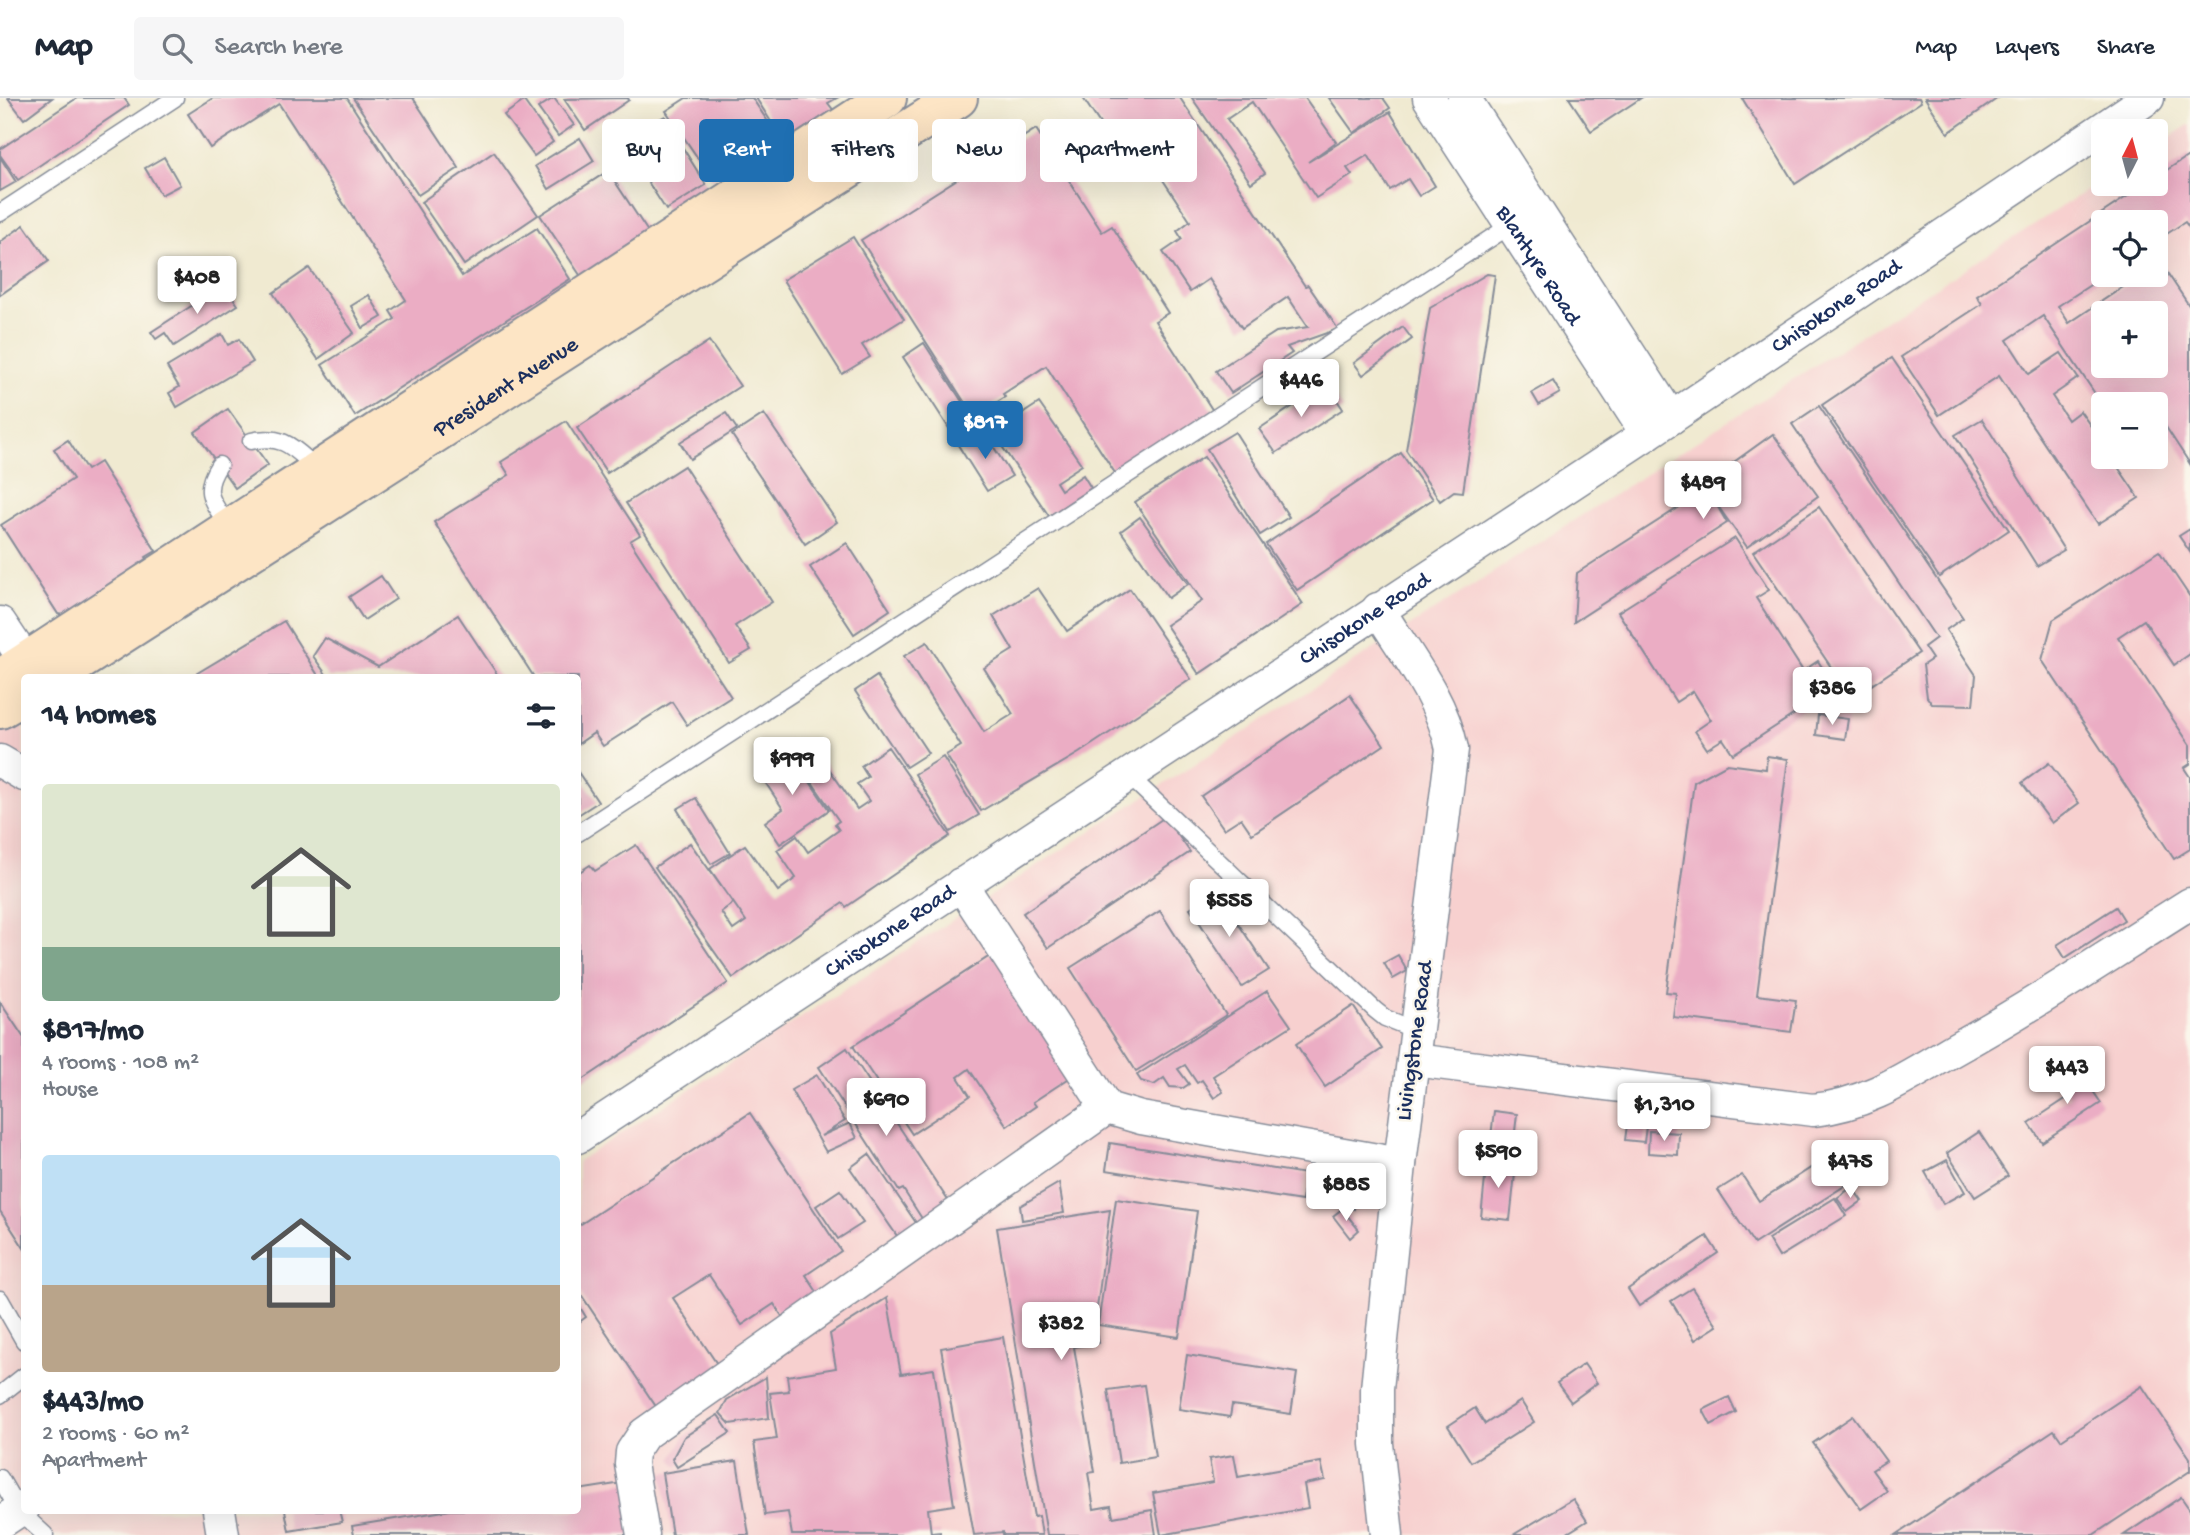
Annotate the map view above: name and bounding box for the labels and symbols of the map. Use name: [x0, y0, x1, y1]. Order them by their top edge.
north arrow: [2091, 119, 2168, 196]
street label: Blantyre Road: [1489, 200, 1587, 332]
street label: Chisokone Road: [1767, 253, 1908, 360]
pin: $408: [156, 256, 238, 316]
street label: President Avenue: [428, 331, 585, 445]
pin: $446: [1260, 360, 1342, 419]
pin: $817: [944, 402, 1026, 461]
pin: $489: [1662, 462, 1744, 521]
street label: Chisokone Road: [1295, 566, 1437, 672]
pin: $386: [1791, 668, 1873, 727]
pin: $999: [751, 738, 833, 797]
street label: Chisokone Road: [820, 878, 962, 984]
pin: $555: [1188, 880, 1270, 939]
street label: Livingstone Road: [1391, 958, 1441, 1123]
pin: $443: [2026, 1046, 2108, 1106]
pin: $690: [845, 1079, 927, 1138]
pin: $1,310: [1607, 1084, 1721, 1143]
pin: $590: [1457, 1130, 1539, 1190]
pin: $475: [1809, 1140, 1891, 1200]
pin: $885: [1305, 1164, 1387, 1223]
pin: $382: [1020, 1302, 1102, 1362]

